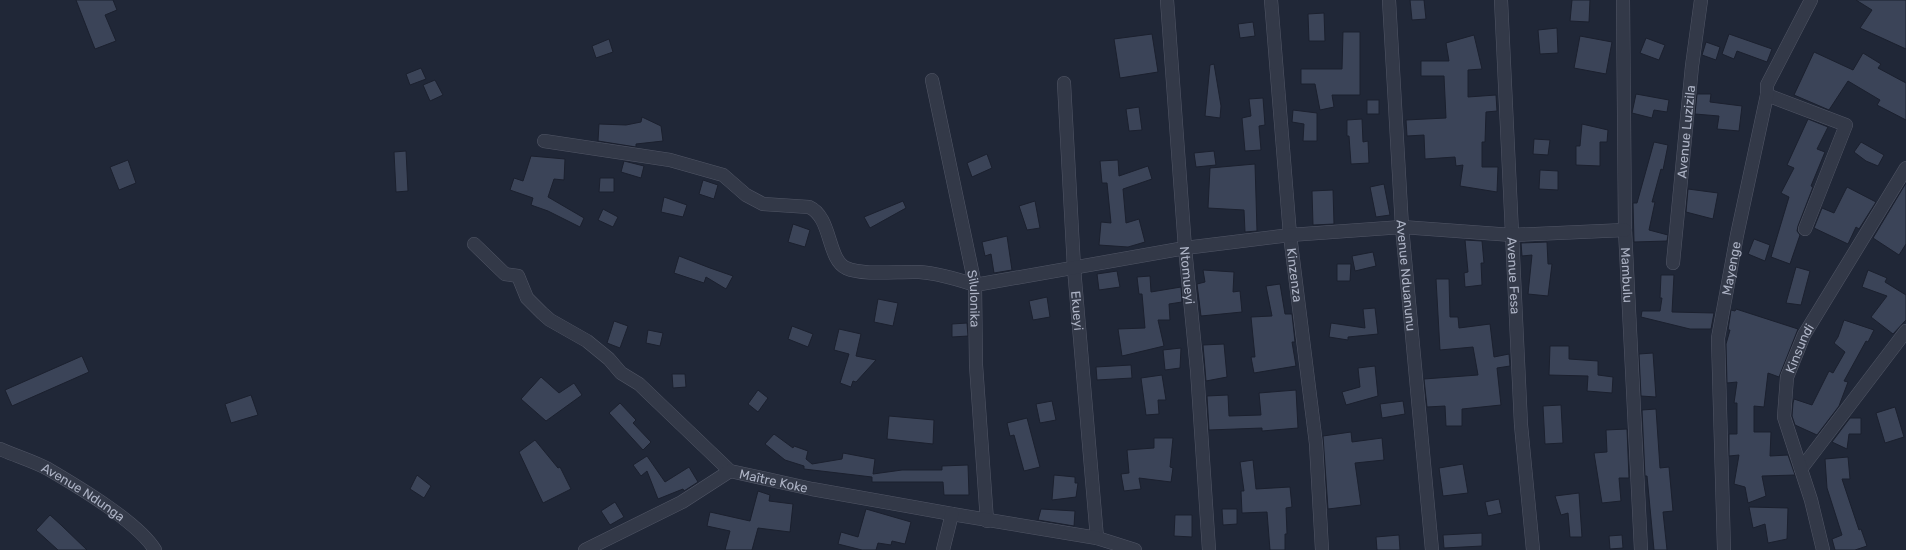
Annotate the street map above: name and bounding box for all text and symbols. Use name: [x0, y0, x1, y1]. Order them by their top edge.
street label: Avenue Luzizila: [1674, 84, 1698, 179]
street label: Avenue Nduanunu: [1394, 219, 1419, 332]
street label: Avenue Fesa: [1504, 237, 1523, 315]
street label: Mayenge: [1719, 240, 1744, 297]
street label: Ntomueyi: [1177, 245, 1198, 305]
street label: Kinzenza: [1284, 247, 1305, 303]
street label: Mambulu: [1618, 247, 1636, 303]
street label: Silulonika: [964, 269, 983, 327]
street label: Ekueyi: [1068, 290, 1086, 331]
street label: Kinsundi: [1782, 321, 1817, 375]
street label: Avenue Ndunga: [39, 460, 128, 525]
street label: Maître Koke: [738, 466, 809, 496]

